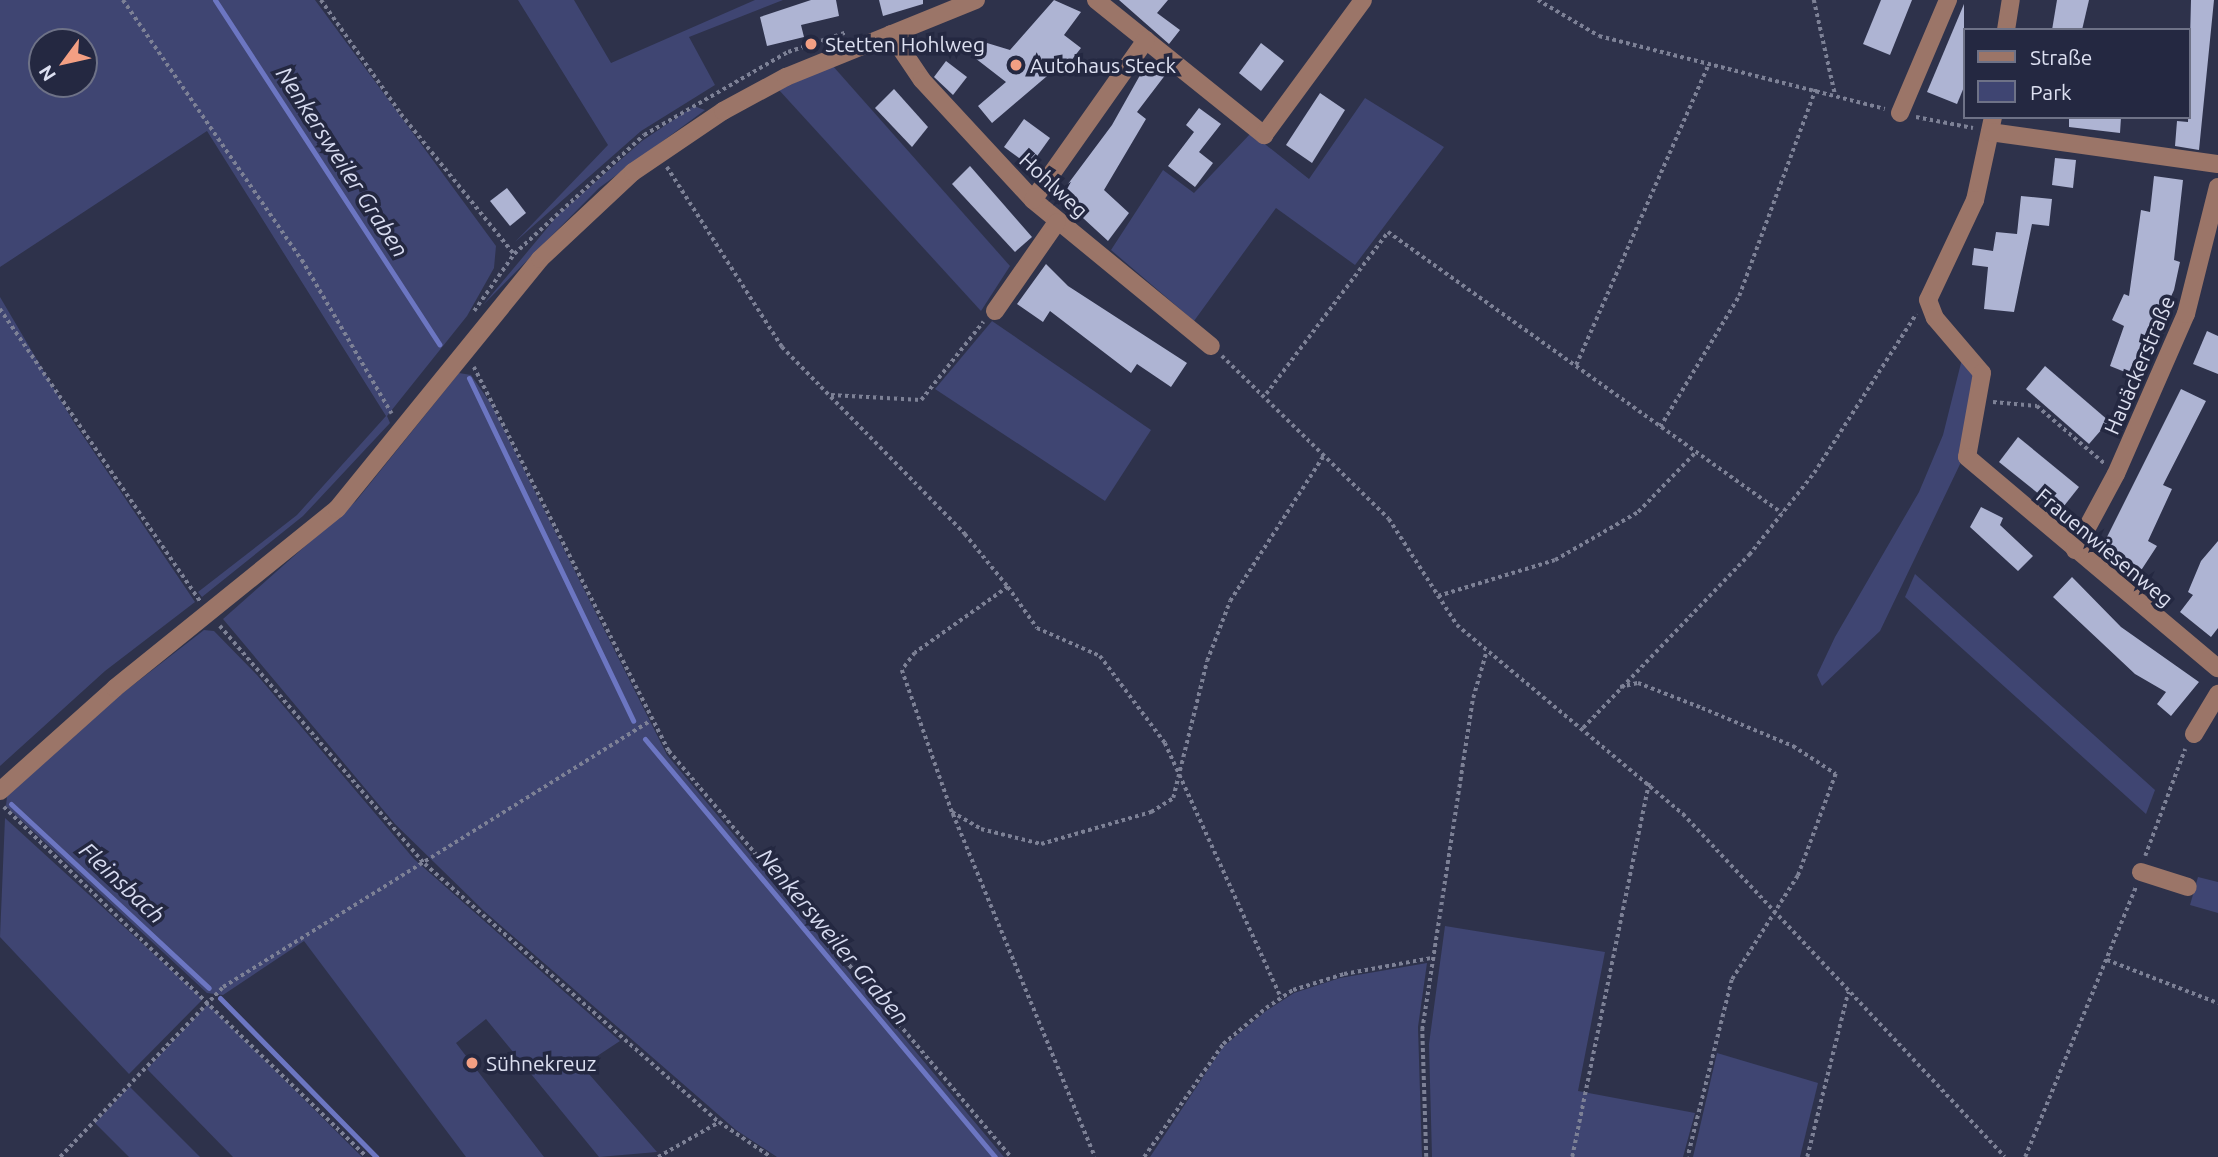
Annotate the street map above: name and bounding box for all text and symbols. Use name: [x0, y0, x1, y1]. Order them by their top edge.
north arrow: [28, 28, 98, 98]
legend: [1962, 28, 2190, 119]
place label: Stetten Hohlweg: [825, 31, 985, 57]
marker: Stetten Hohlweg: [803, 36, 819, 52]
text: Straße: [2030, 45, 2092, 69]
place label: Autohaus Steck: [1030, 52, 1176, 78]
marker: Autohaus Steck: [1008, 57, 1024, 73]
text: N: [34, 61, 60, 85]
water label: Nenkersweiler Graben: [270, 61, 414, 263]
text: Park: [2030, 80, 2072, 104]
street label: Hohlweg: [1015, 147, 1093, 223]
street label: Hauäckerstraße: [2098, 292, 2180, 438]
street label: Frauenwiesenweg: [2032, 483, 2178, 611]
water label: Fleinsbach: [74, 837, 170, 929]
water label: Nenkersweiler Graben: [751, 843, 915, 1031]
place label: Sühnekreuz: [486, 1050, 596, 1076]
marker: Sühnekreuz: [464, 1055, 480, 1071]

